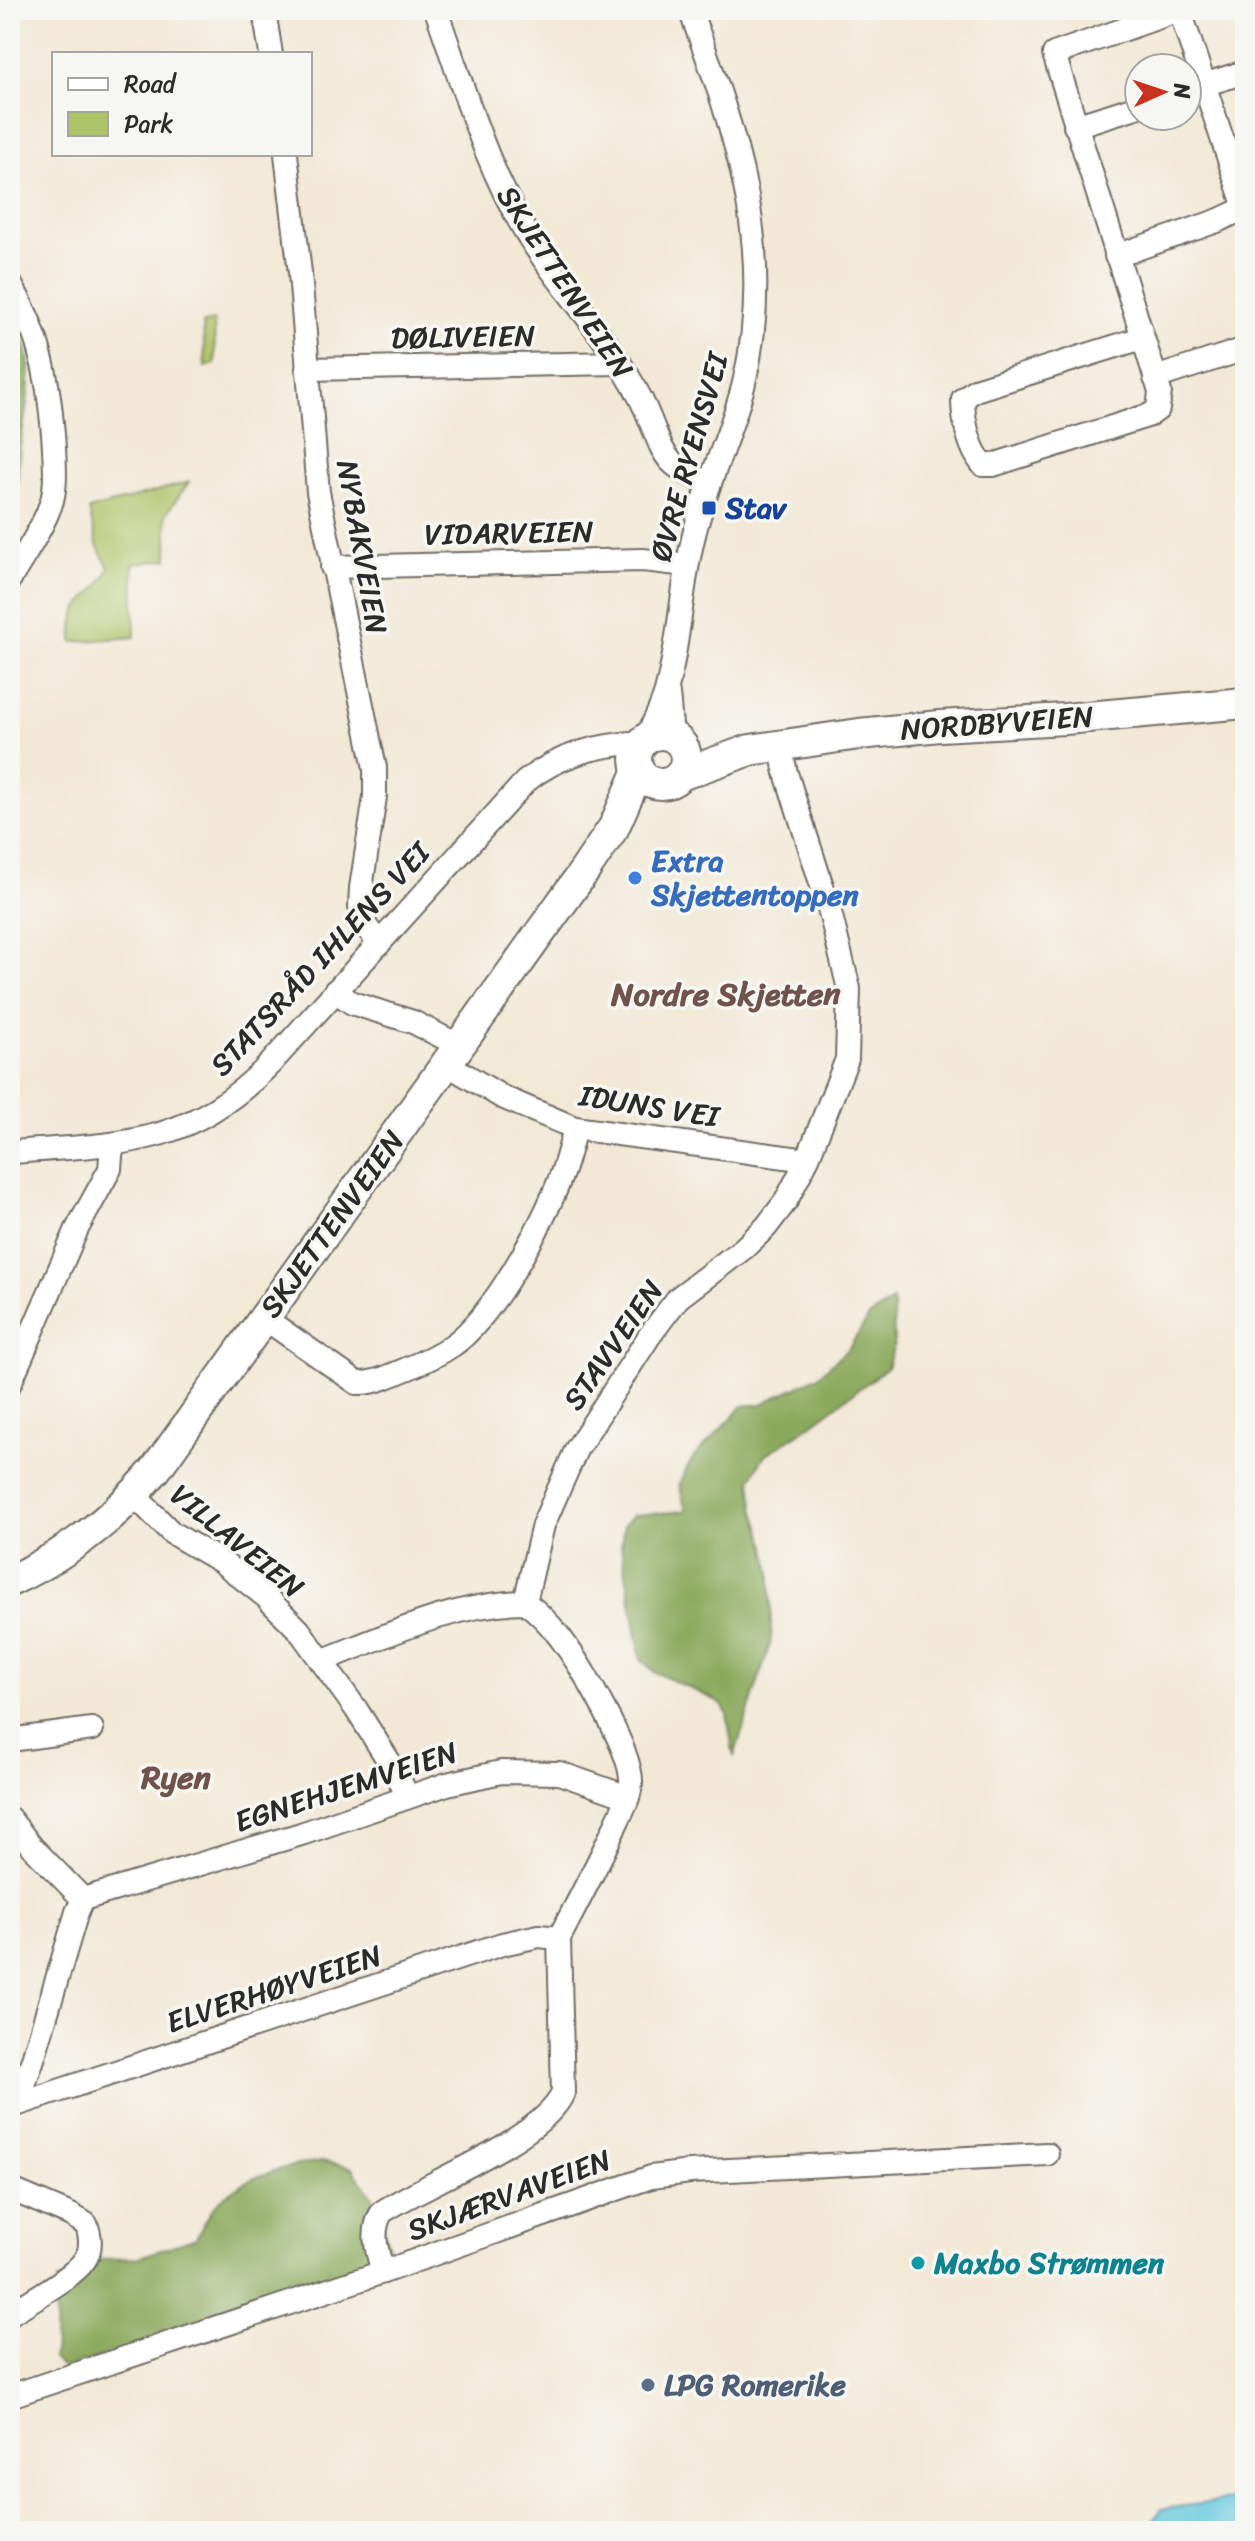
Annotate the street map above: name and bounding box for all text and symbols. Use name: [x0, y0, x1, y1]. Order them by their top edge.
legend: [52, 52, 312, 156]
north arrow: [1123, 52, 1203, 132]
text: Road: [124, 63, 178, 105]
text: N: [1163, 81, 1202, 100]
text: Park: [124, 103, 173, 145]
street label: SKJETTENVEIEN: [482, 174, 648, 390]
street label: DØLIVEIEN: [390, 309, 536, 365]
street label: ØVRE RYENSVEI: [633, 344, 745, 568]
street label: NYBAKVEIEN: [320, 456, 404, 638]
place label: Stav: [724, 481, 788, 535]
marker: Stav: [700, 499, 718, 517]
street label: VIDARVEIEN: [424, 505, 594, 561]
street label: NORDBYVEIEN: [899, 689, 1095, 757]
street label: STATSRÅD IHLENS VEI: [196, 827, 446, 1089]
place label: Extra Skjettentoppen: [650, 834, 859, 922]
marker: Extra Skjettentoppen: [626, 869, 644, 887]
district label: Nordre Skjetten: [610, 966, 841, 1023]
street label: IDUNS VEI: [574, 1068, 725, 1144]
street label: SKJETTENVEIEN: [245, 1118, 419, 1330]
street label: STAVVEIEN: [548, 1268, 678, 1422]
street label: VILLAVEIEN: [157, 1469, 317, 1613]
street label: EGNEHJEMVEIEN: [227, 1725, 465, 1849]
district label: Ryen: [140, 1749, 212, 1806]
street label: ELVERHØYVEIEN: [159, 1929, 389, 2049]
street label: SKJÆRVAVEIEN: [399, 2133, 619, 2257]
place label: Maxbo Strømmen: [933, 2236, 1165, 2290]
marker: Maxbo Strømmen: [909, 2254, 927, 2272]
place label: LPG Romerike: [664, 2358, 846, 2412]
marker: LPG Romerike: [639, 2376, 657, 2394]

